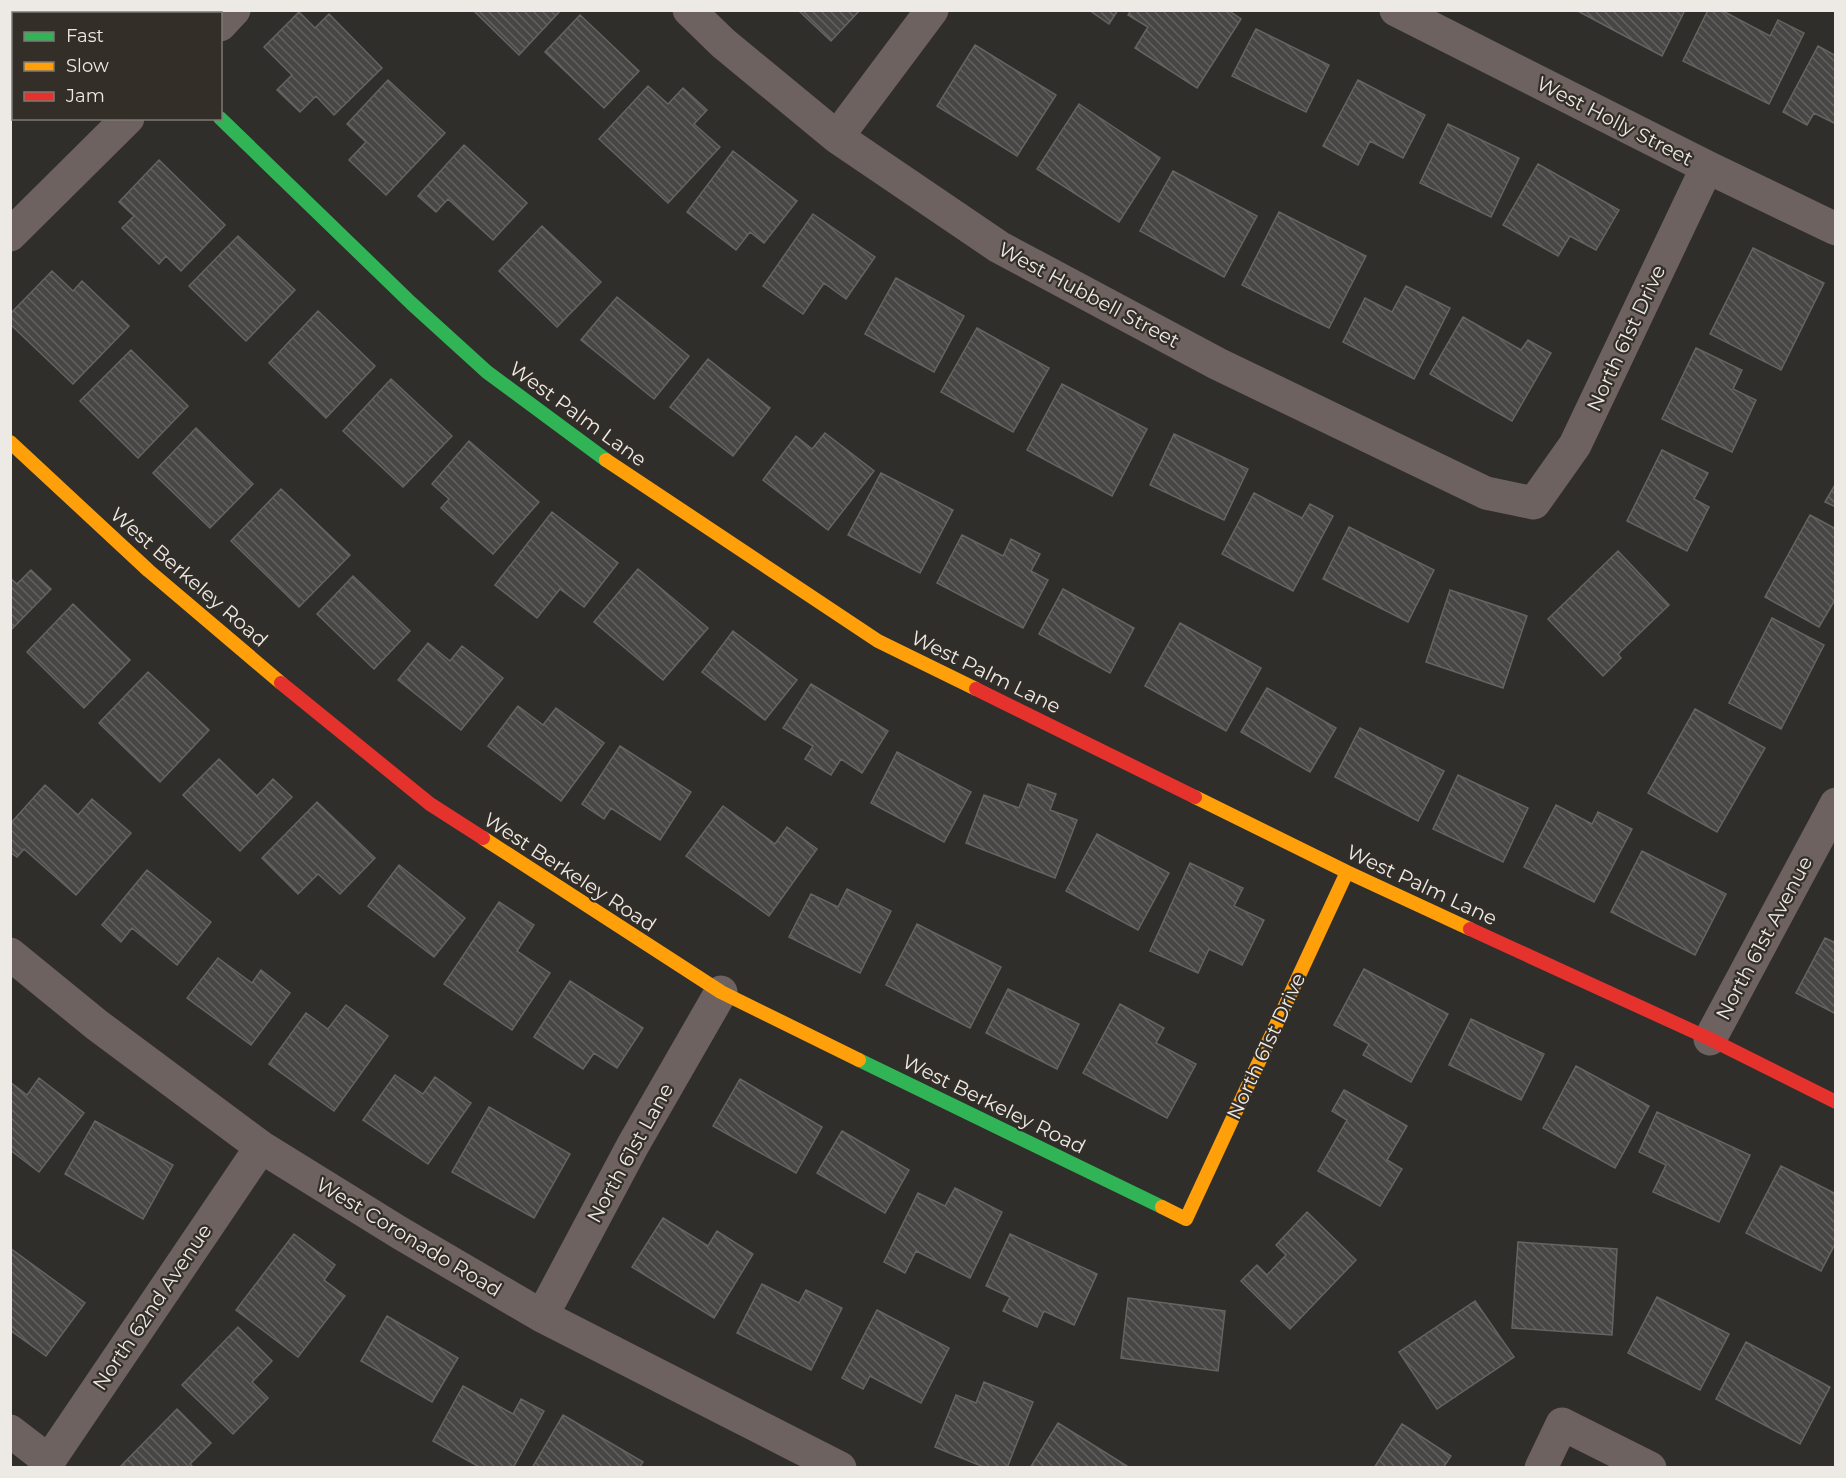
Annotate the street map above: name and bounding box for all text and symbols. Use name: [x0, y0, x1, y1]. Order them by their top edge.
legend: [12, 12, 222, 120]
text: Fast: [66, 25, 104, 47]
text: Slow: [66, 55, 109, 77]
street label: West Holly Street: [1533, 71, 1697, 171]
text: Jam: [65, 85, 105, 107]
street label: West Hubbell Street: [994, 237, 1184, 353]
street label: North 61st Drive: [1582, 261, 1670, 415]
street label: West Palm Lane: [505, 356, 651, 472]
street label: West Berkeley Road: [105, 502, 273, 652]
street label: West Palm Lane: [907, 625, 1065, 719]
street label: West Berkeley Road: [479, 807, 661, 937]
street label: West Palm Lane: [1343, 840, 1501, 930]
street label: North 61st Avenue: [1711, 852, 1817, 1024]
street label: North 61st Drive: [1222, 969, 1310, 1123]
street label: West Berkeley Road: [899, 1049, 1089, 1159]
street label: North 61st Lane: [582, 1079, 678, 1227]
street label: West Coronado Road: [312, 1172, 506, 1302]
street label: North 62nd Avenue: [87, 1219, 217, 1395]

